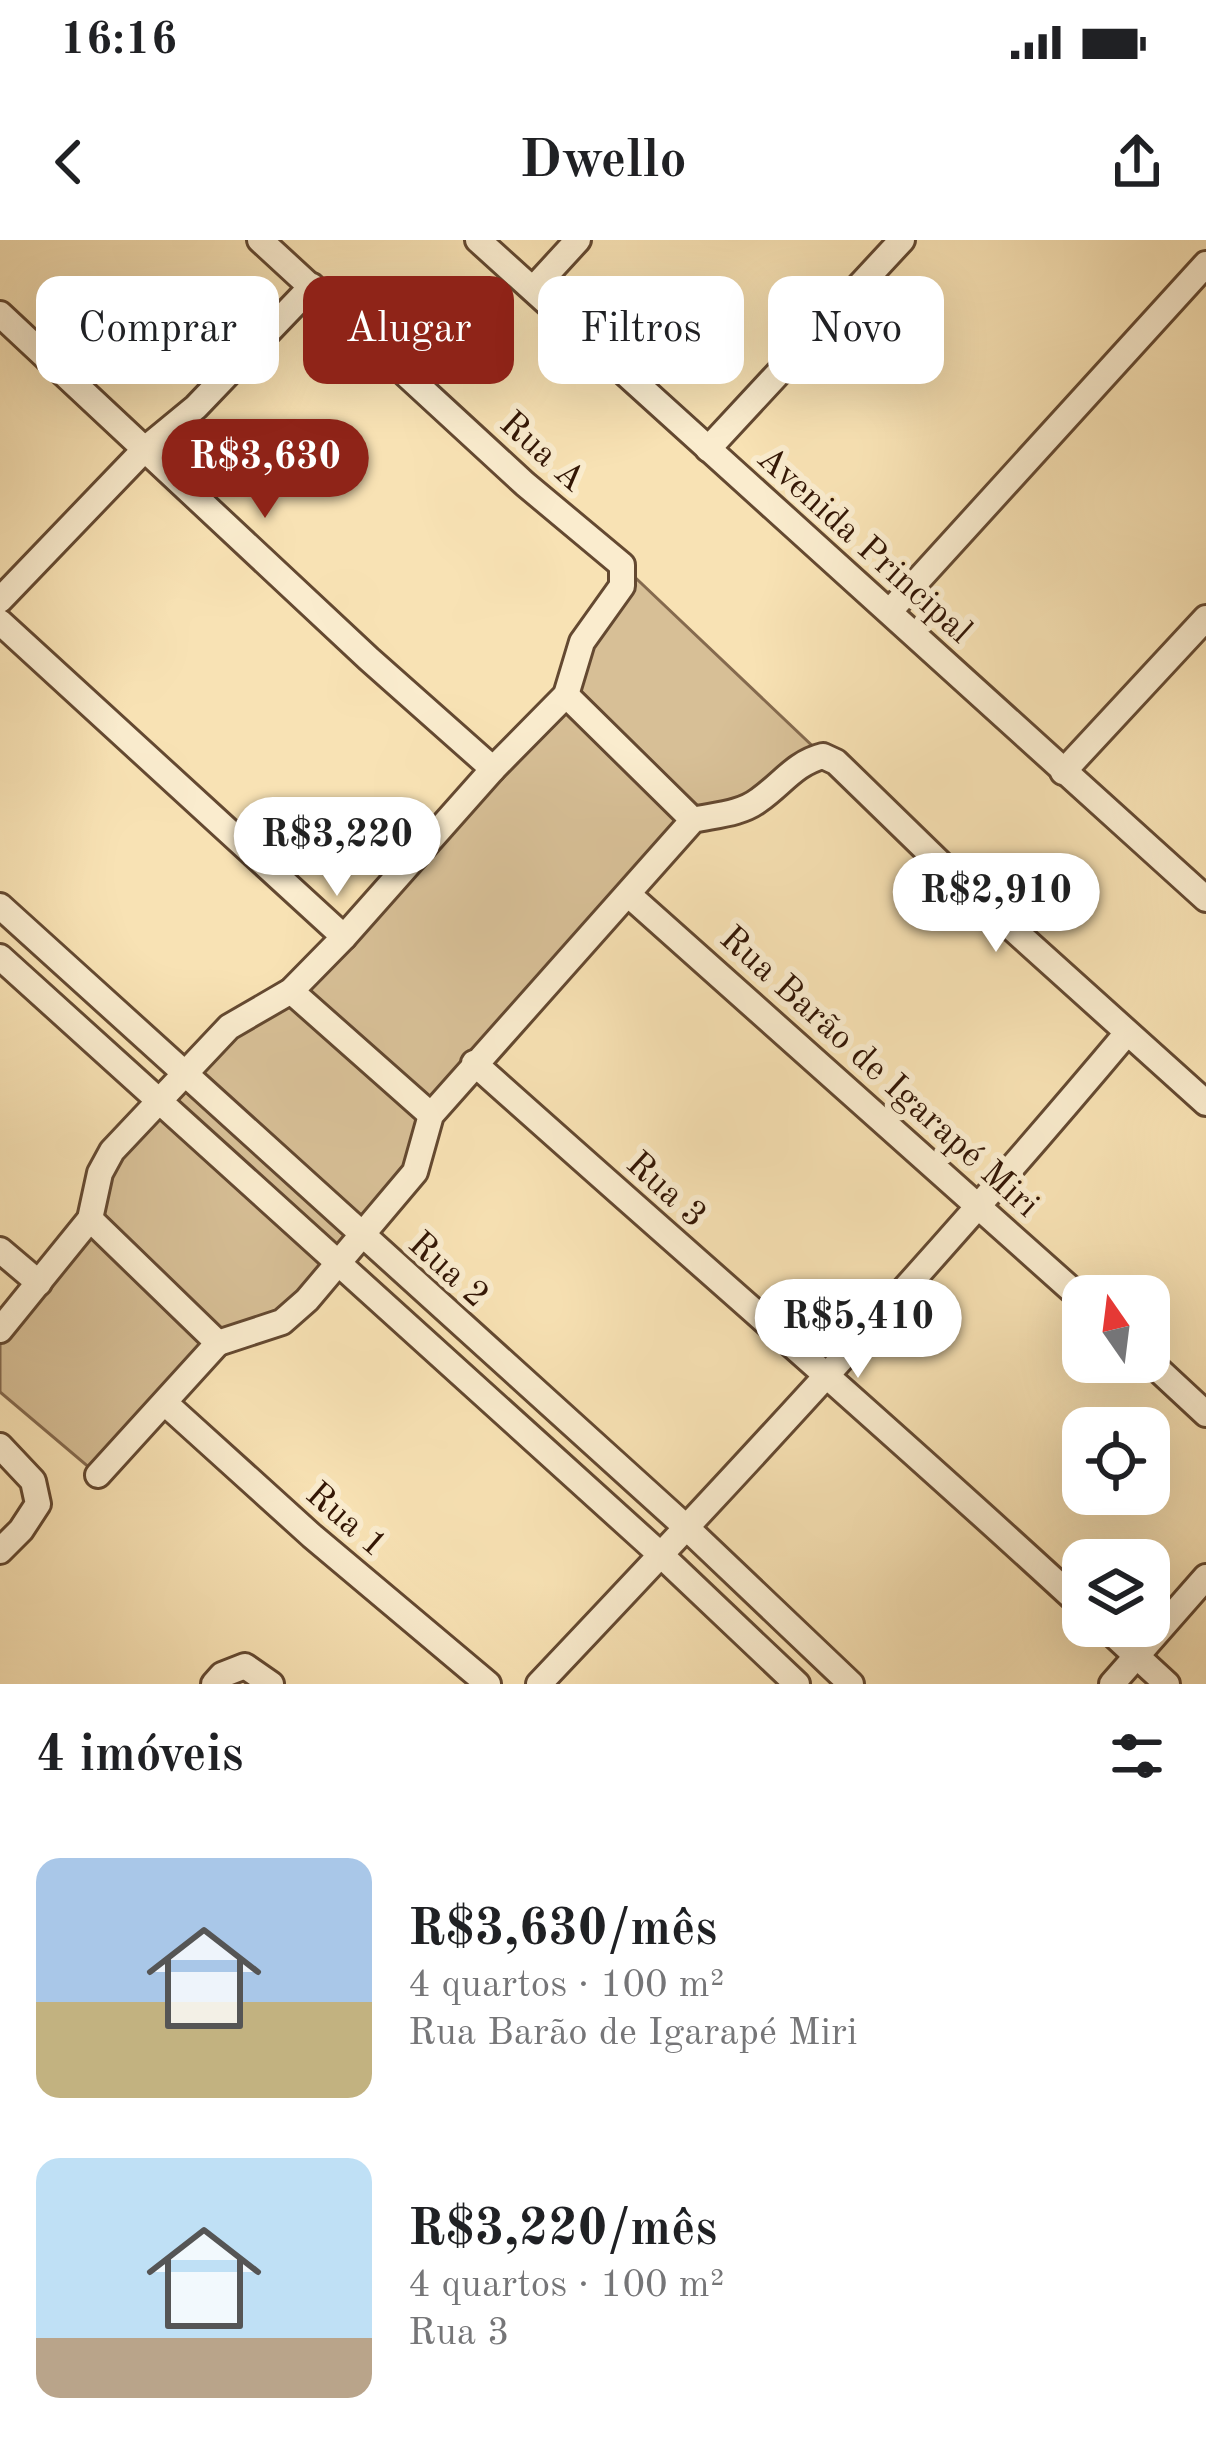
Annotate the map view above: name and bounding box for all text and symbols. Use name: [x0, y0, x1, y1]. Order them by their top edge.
text: 16:16: [60, 19, 177, 64]
icon: back: [36, 129, 102, 195]
icon: share: [1104, 129, 1170, 195]
text: Dwello: [519, 135, 687, 189]
chip: Comprar: [36, 276, 279, 384]
chip: Alugar: [303, 276, 514, 384]
chip: Filtros: [538, 276, 744, 384]
chip: Novo: [768, 276, 944, 384]
street label: Rua A: [492, 406, 591, 500]
pin: R$3,630: [154, 419, 376, 521]
text: R$3,630: [189, 438, 341, 477]
street label: Avenida Principal: [749, 441, 978, 651]
pin: R$3,220: [226, 797, 448, 899]
text: R$3,220: [261, 816, 413, 855]
pin: R$2,910: [885, 853, 1107, 955]
text: R$2,910: [920, 872, 1072, 911]
street label: Rua Barão de Igarapé Miri: [712, 921, 1045, 1225]
street label: Rua 3: [618, 1146, 712, 1236]
street label: Rua 2: [400, 1226, 494, 1316]
north arrow: [1062, 1275, 1170, 1383]
map controls: [1062, 1275, 1170, 1647]
pin: R$5,410: [747, 1279, 969, 1381]
text: R$5,410: [782, 1298, 934, 1337]
button: locate: [1062, 1407, 1170, 1515]
street label: Rua 1: [298, 1477, 393, 1565]
button: layers: [1062, 1539, 1170, 1647]
icon: filters: [1104, 1723, 1170, 1789]
text: 4 imóveis: [36, 1731, 243, 1782]
text: R$3,630/mês: [408, 1905, 717, 1956]
icon: home: [132, 1906, 276, 2050]
text: 4 quartos · 100 m²: [408, 1966, 724, 2005]
text: Rua Barão de Igarapé Miri: [408, 2014, 858, 2053]
text: R$3,220/mês: [408, 2205, 717, 2256]
icon: home: [132, 2206, 276, 2350]
text: 4 quartos · 100 m²: [408, 2266, 724, 2305]
text: Rua 3: [408, 2314, 510, 2353]

